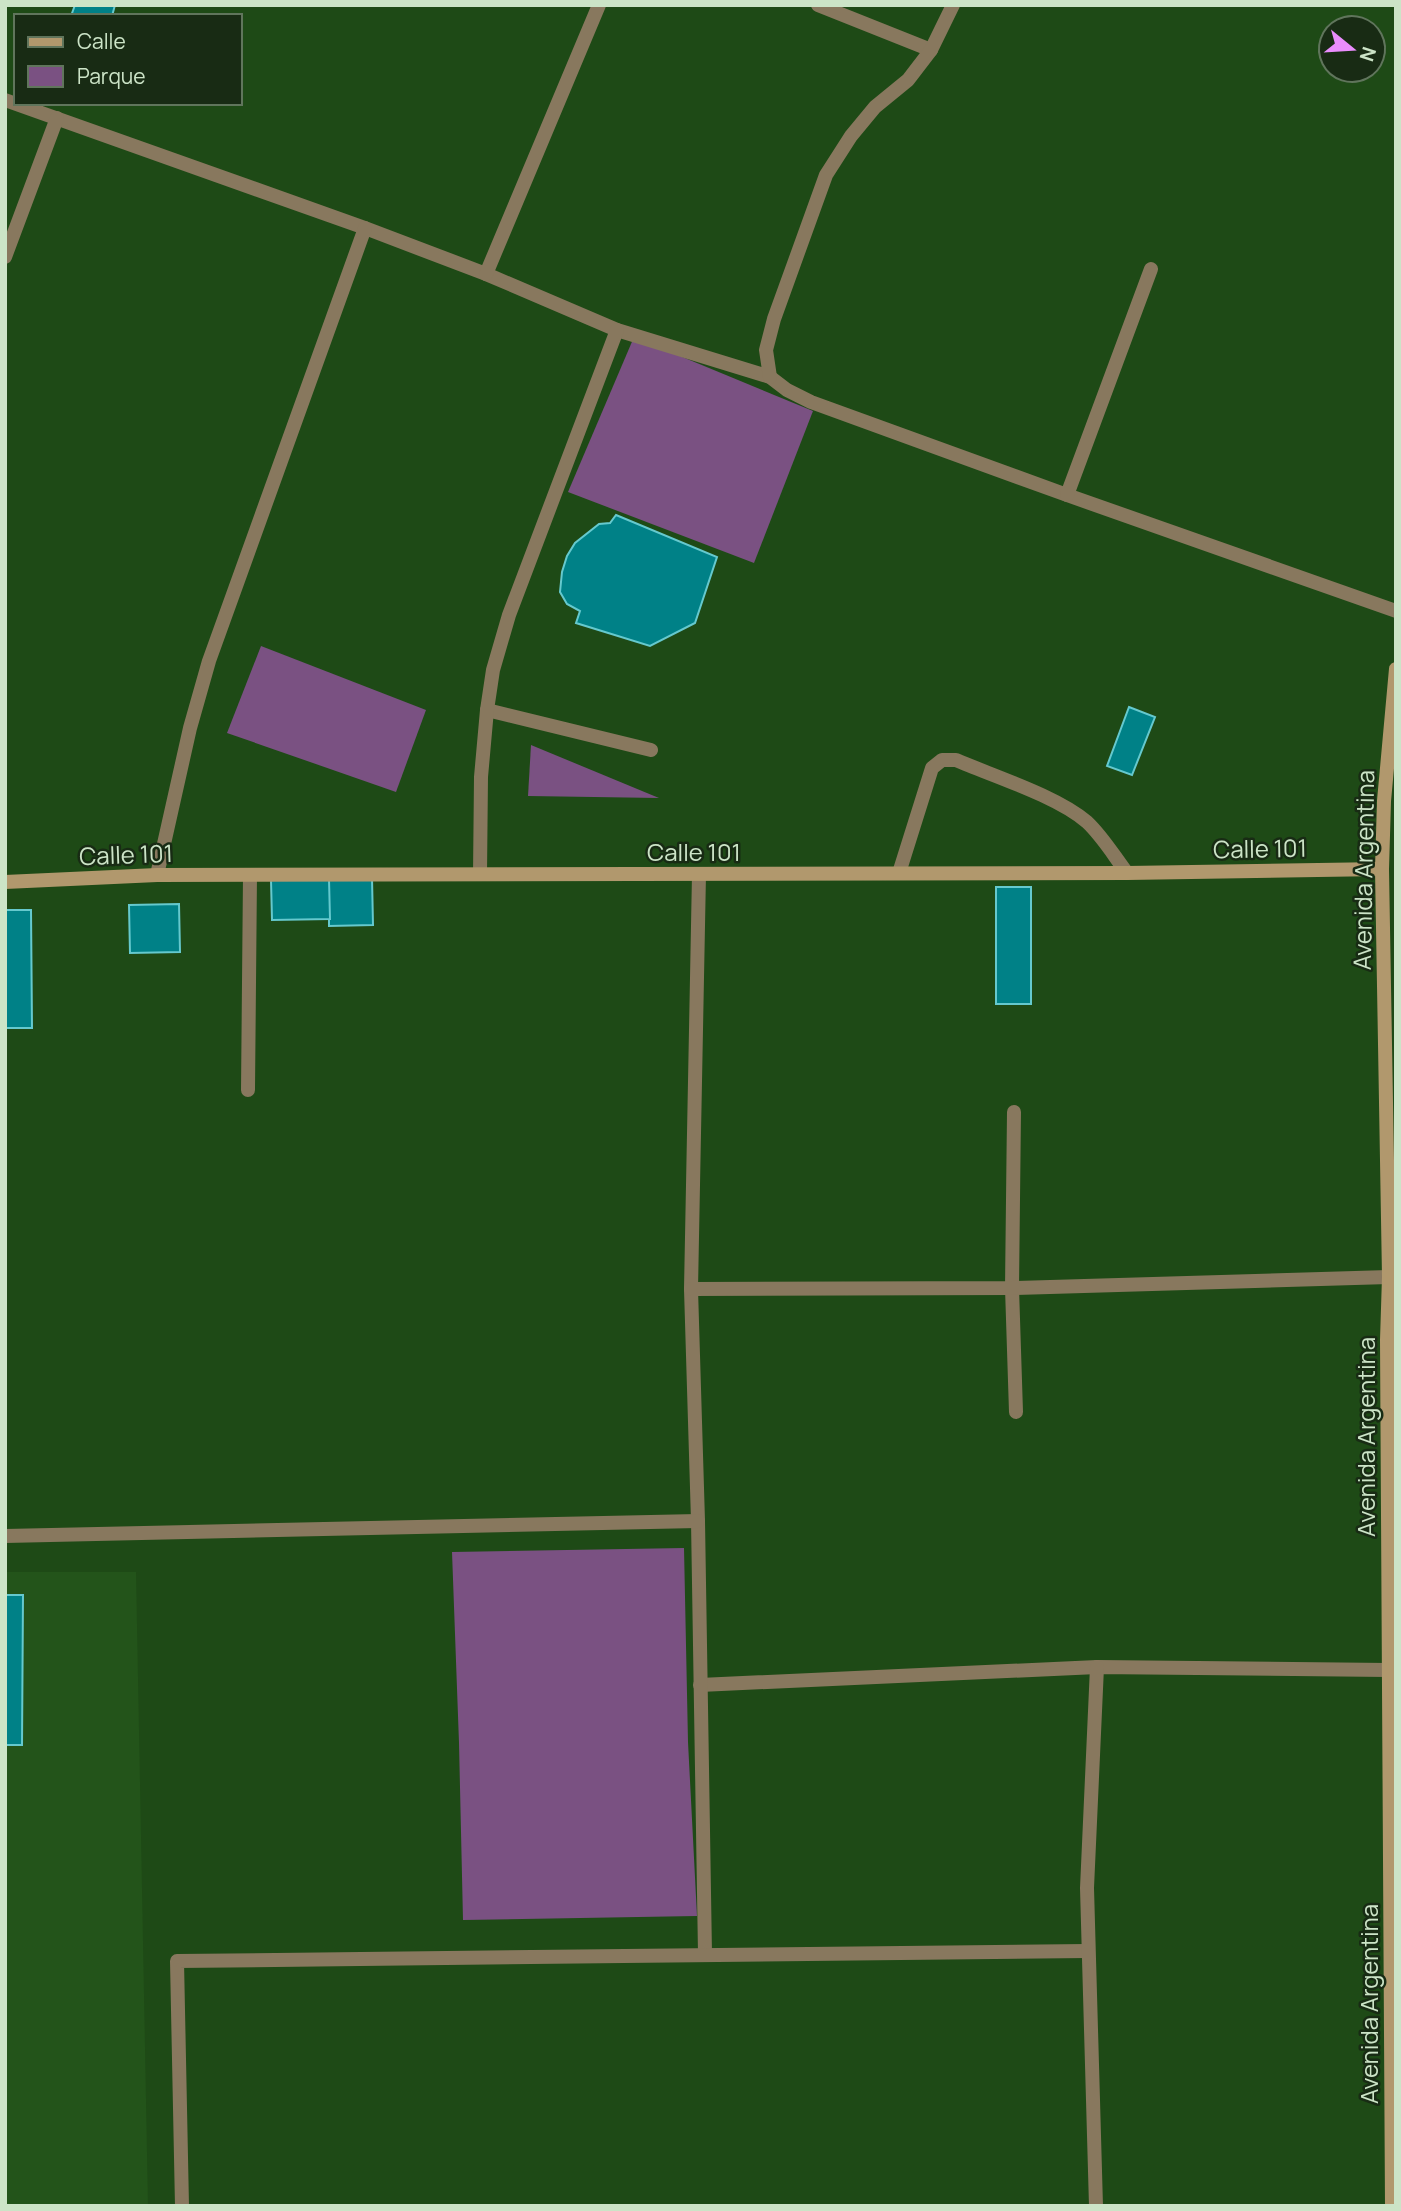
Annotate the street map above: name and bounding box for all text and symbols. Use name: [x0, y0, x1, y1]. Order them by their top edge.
legend: [14, 14, 242, 105]
north arrow: [1317, 14, 1387, 84]
text: Calle: [77, 27, 126, 55]
text: N: [1354, 44, 1383, 65]
text: Parque: [77, 62, 146, 90]
street label: Avenida Argentina: [1345, 770, 1381, 970]
street label: Calle 101: [1213, 831, 1307, 865]
street label: Calle 101: [647, 835, 741, 868]
street label: Calle 101: [78, 836, 174, 872]
street label: Avenida Argentina: [1349, 1337, 1382, 1537]
street label: Avenida Argentina: [1352, 1904, 1385, 2104]

